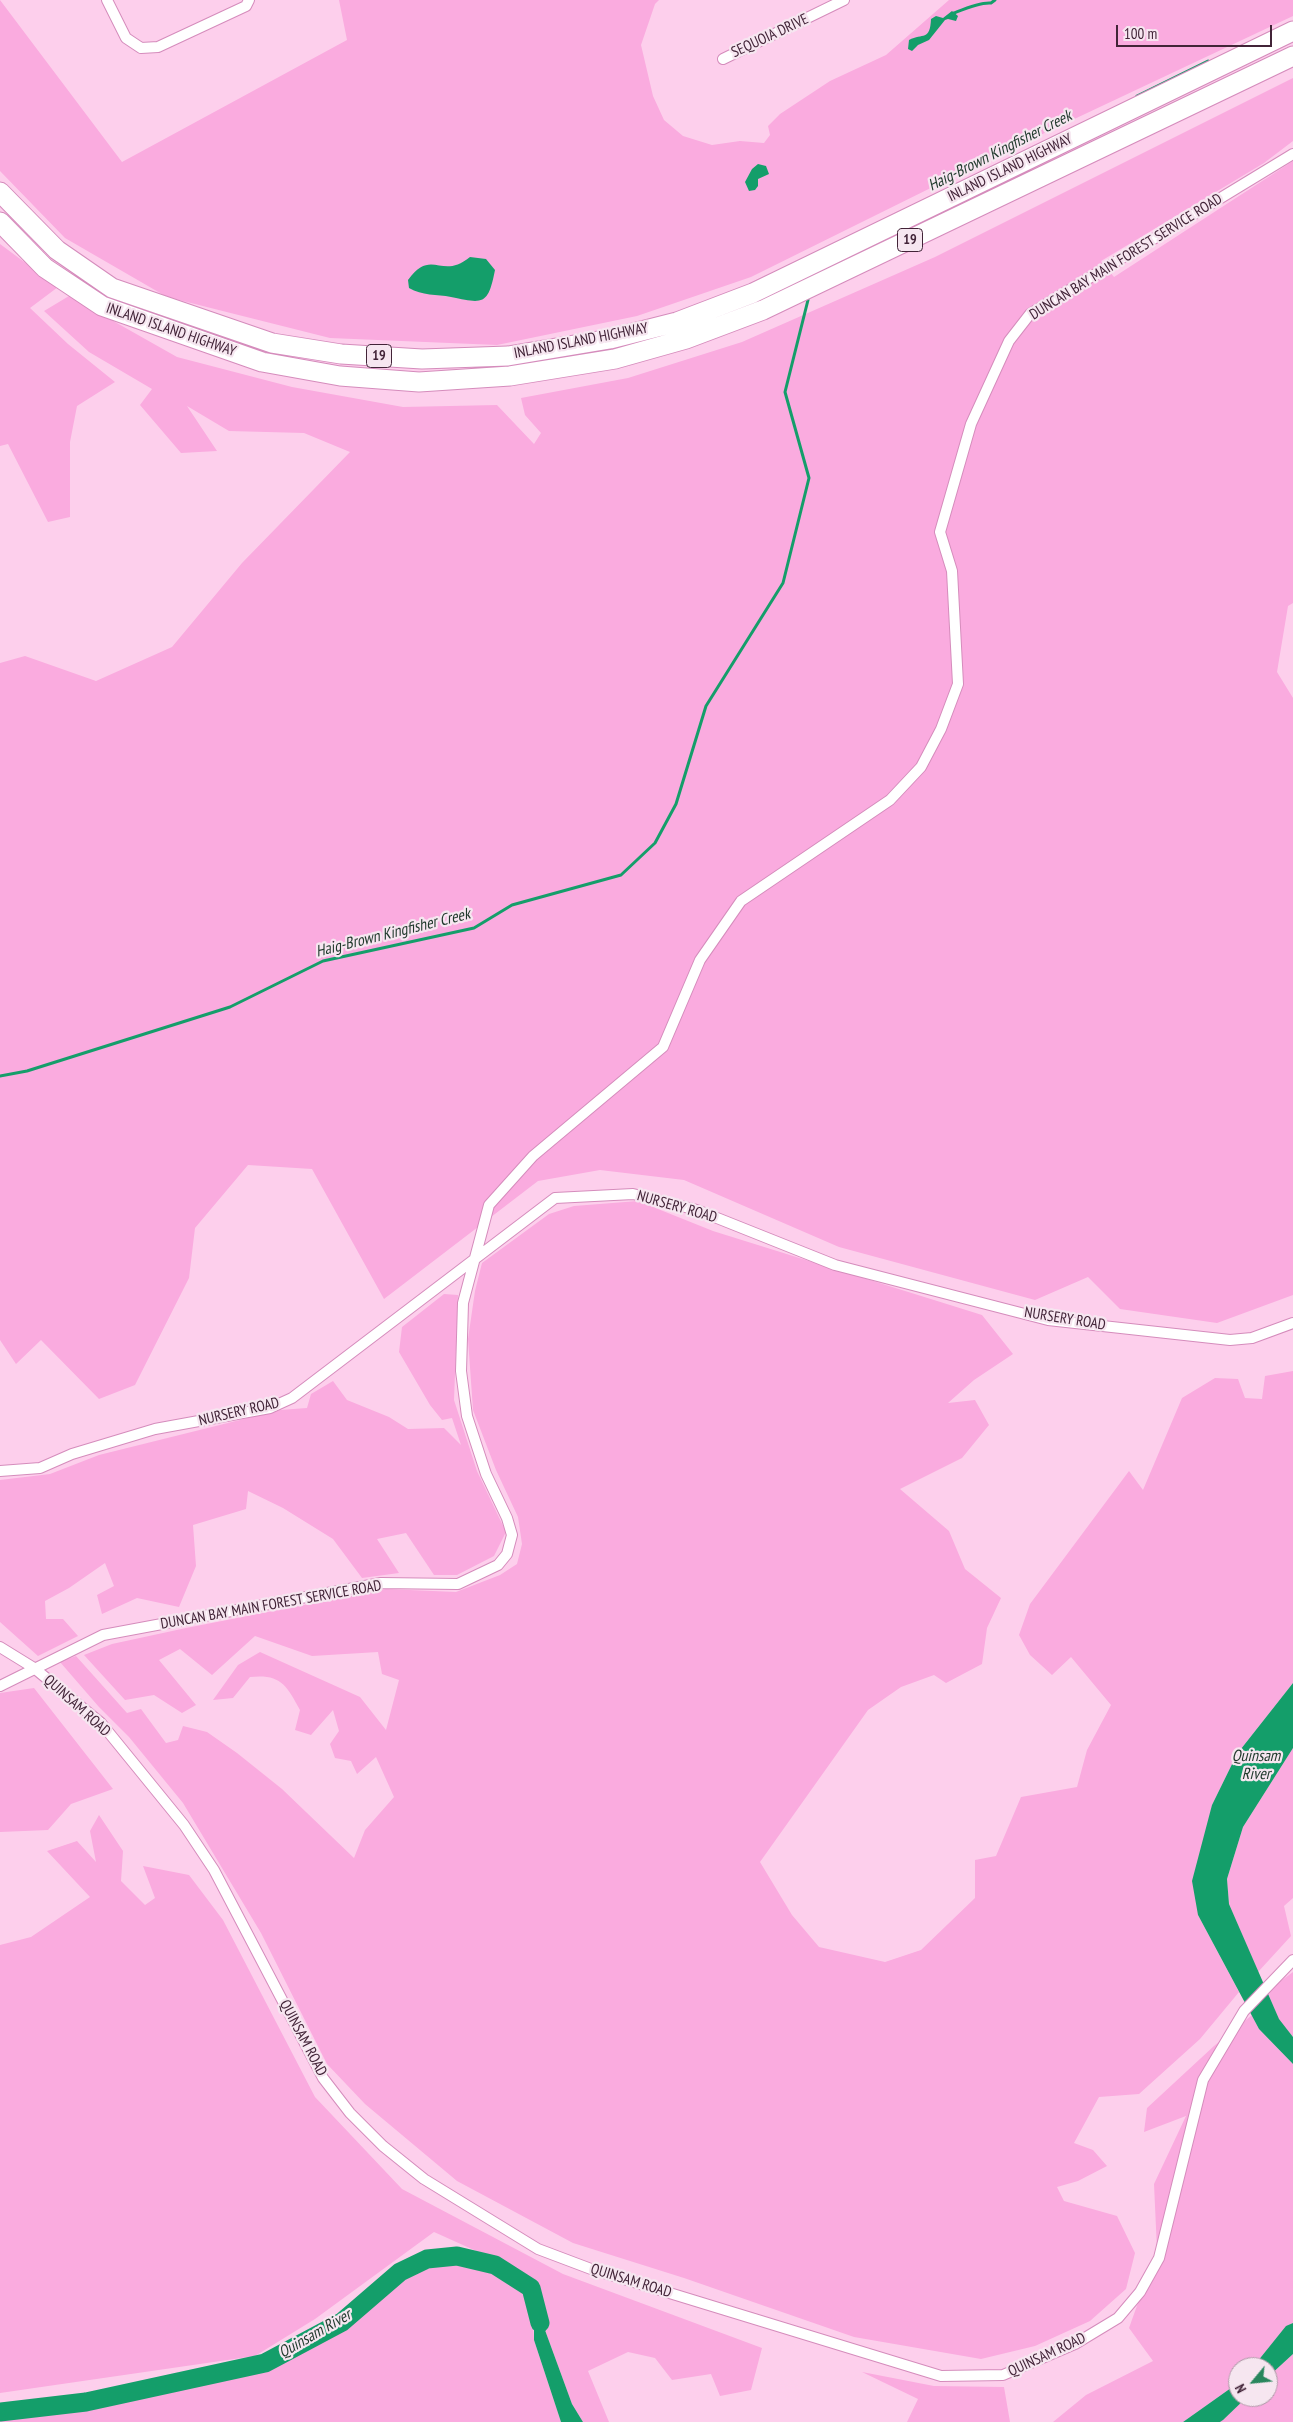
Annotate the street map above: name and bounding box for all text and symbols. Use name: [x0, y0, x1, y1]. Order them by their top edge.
street label: SEQUOIA DRIVE: [729, 10, 811, 62]
scale bar: [1118, 15, 1274, 47]
text: 100 m: [1124, 24, 1157, 43]
water label: Haig-Brown Kingfisher Creek: [925, 106, 1075, 196]
street label: INLAND ISLAND HIGHWAY: [945, 130, 1075, 206]
street label: DUNCAN BAY MAIN FOREST SERVICE ROAD: [1026, 190, 1226, 324]
road number: 19: [898, 228, 922, 252]
street label: INLAND ISLAND HIGHWAY: [104, 299, 238, 361]
street label: INLAND ISLAND HIGHWAY: [512, 319, 650, 363]
road number: 19: [366, 344, 392, 368]
water label: Haig-Brown Kingfisher Creek: [314, 905, 472, 961]
street label: NURSERY ROAD: [635, 1187, 719, 1227]
street label: NURSERY ROAD: [1023, 1304, 1107, 1334]
street label: NURSERY ROAD: [197, 1394, 281, 1430]
street label: DUNCAN BAY MAIN FOREST SERVICE ROAD: [159, 1577, 383, 1633]
street label: QUINSAM ROAD: [40, 1671, 114, 1741]
water label: Quinsam River: [1232, 1746, 1280, 1784]
street label: QUINSAM ROAD: [275, 1997, 331, 2079]
street label: QUINSAM ROAD: [588, 2260, 674, 2302]
water label: Quinsam River: [275, 2306, 355, 2362]
street label: QUINSAM ROAD: [1005, 2329, 1089, 2381]
north arrow: [1228, 2357, 1278, 2407]
text: N: [1231, 2381, 1250, 2396]

